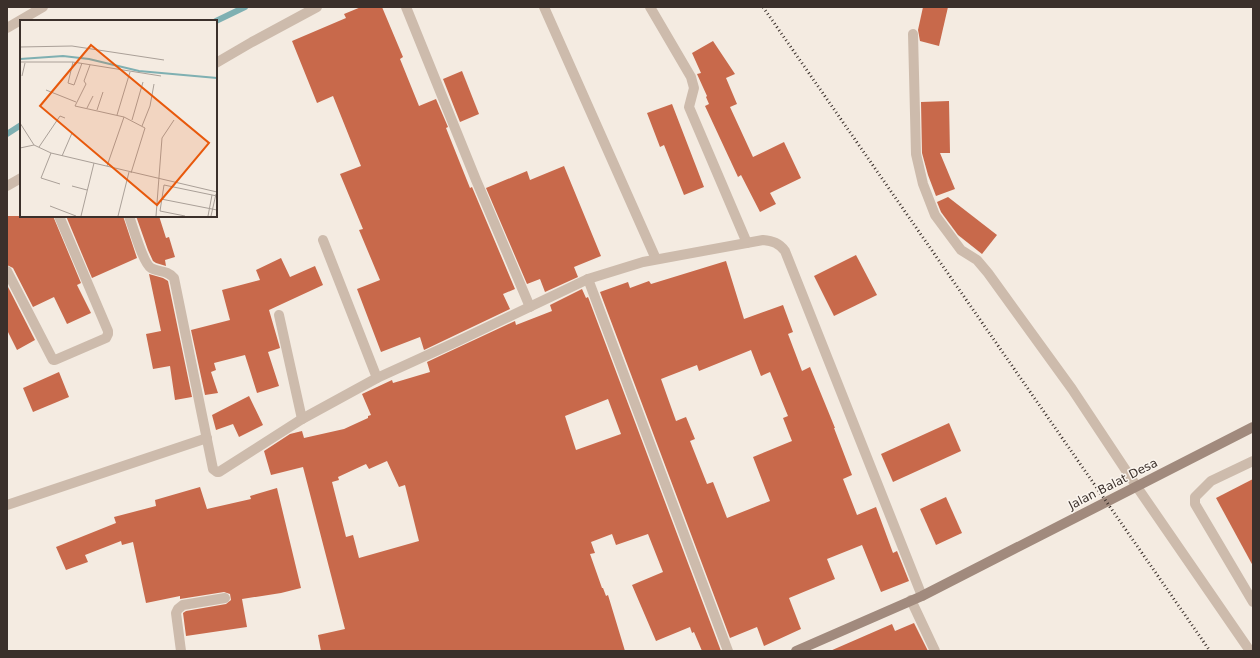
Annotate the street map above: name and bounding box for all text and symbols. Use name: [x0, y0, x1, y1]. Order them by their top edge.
inset map: [20, 20, 217, 217]
street label: Jalan Balat Desa: [1065, 456, 1160, 513]

